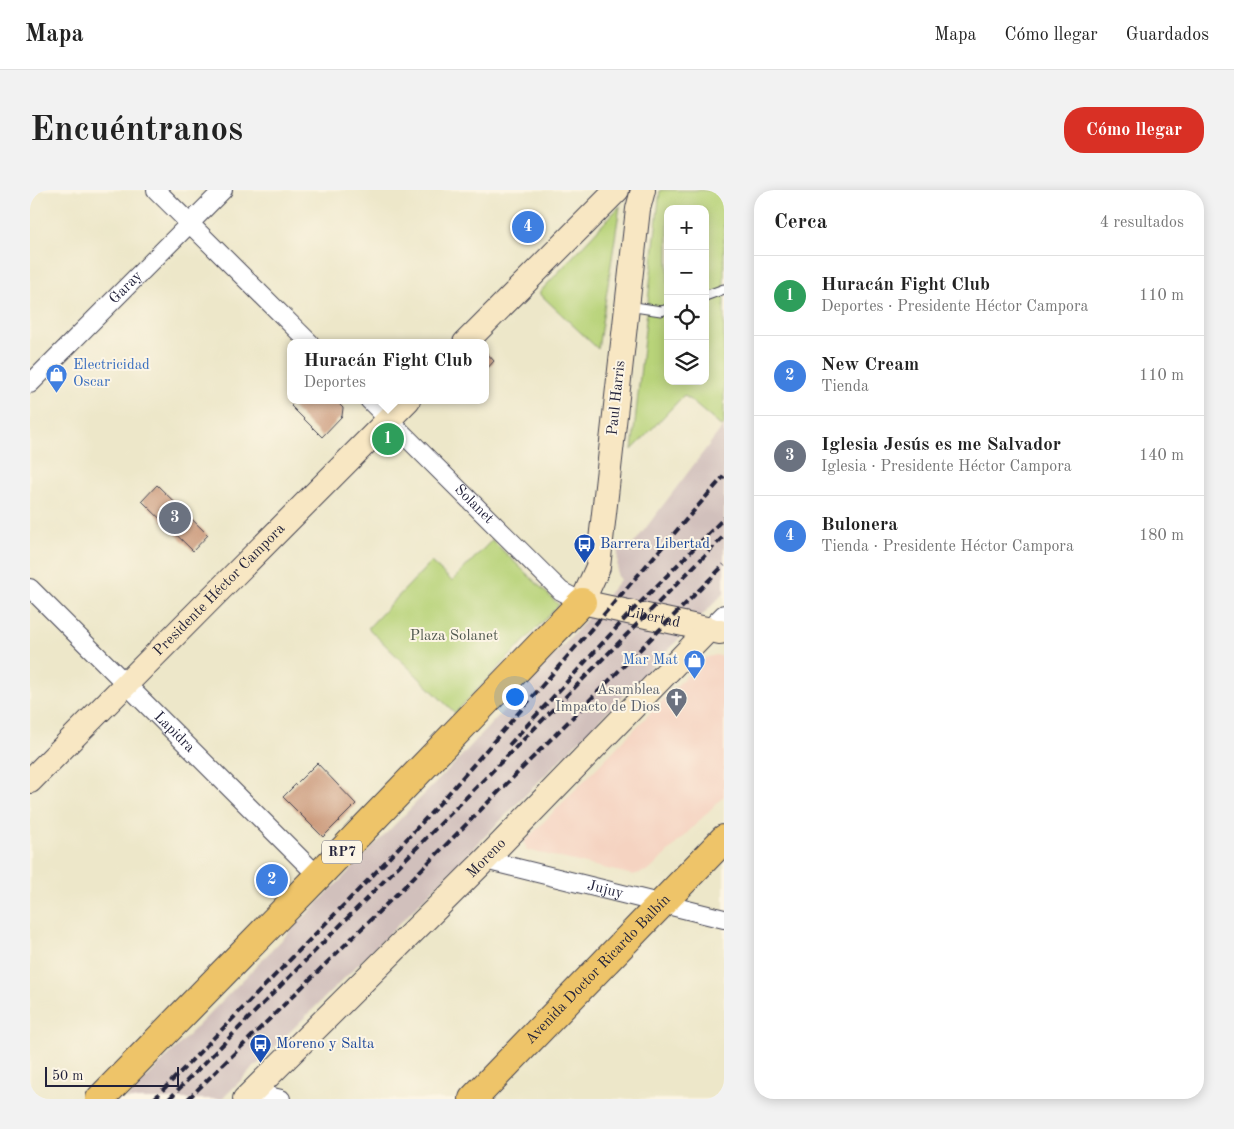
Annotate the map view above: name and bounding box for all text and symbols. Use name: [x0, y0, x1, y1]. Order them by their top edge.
text: Mapa: [25, 23, 84, 47]
text: Mapa: [934, 26, 976, 44]
text: Cómo llegar: [1004, 26, 1098, 44]
text: Guardados: [1126, 26, 1209, 44]
button: Cómo llegar: [1064, 107, 1204, 153]
text: Encuéntranos: [30, 113, 243, 148]
map controls: [664, 205, 709, 385]
button: +: [664, 205, 709, 250]
pin: 4: [512, 208, 544, 246]
text: Cerca: [774, 212, 827, 233]
text: 4 resultados: [1100, 215, 1184, 231]
button: −: [664, 250, 709, 295]
street label: Garay: [107, 268, 145, 307]
text: Huracán Fight Club: [821, 276, 990, 295]
text: 1: [785, 288, 795, 304]
text: 110 m: [1139, 288, 1184, 304]
button: locate: [664, 295, 709, 340]
text: Deportes · Presidente Héctor Campora: [821, 299, 1088, 315]
popup: [287, 339, 489, 404]
button: layers: [664, 340, 709, 385]
text: Huracán Fight Club: [303, 352, 473, 371]
text: New Cream: [821, 356, 919, 375]
place label: Electricidad Oscar: [73, 358, 150, 390]
street label: Paul Harris: [606, 360, 628, 436]
shop icon: Electricidad Oscar: [45, 362, 69, 393]
text: 2: [785, 368, 795, 384]
text: 110 m: [1139, 368, 1184, 384]
text: Deportes: [303, 375, 366, 391]
text: Tienda: [821, 379, 869, 395]
pin: 1: [372, 420, 404, 458]
text: Iglesia Jesús es me Salvador: [821, 436, 1061, 455]
text: 3: [785, 448, 795, 464]
text: 140 m: [1139, 448, 1184, 464]
text: Iglesia · Presidente Héctor Campora: [821, 459, 1072, 475]
street label: Solanet: [451, 482, 496, 527]
pin: 3: [159, 499, 191, 537]
text: Bulonera: [821, 516, 898, 535]
street label: Presidente Héctor Campora: [151, 521, 288, 659]
text: 4: [785, 528, 795, 544]
text: 180 m: [1139, 528, 1184, 544]
bus stop icon: Barrera Libertad: [572, 532, 596, 563]
place label: Barrera Libertad: [600, 537, 710, 552]
text: Tienda · Presidente Héctor Campora: [821, 539, 1074, 555]
street label: Libertad: [624, 604, 682, 631]
park label: Plaza Solanet: [410, 629, 498, 644]
shop icon: Mar Mat: [682, 648, 706, 679]
place label: Mar Mat: [622, 653, 678, 668]
place label: Asamblea Impacto de Dios: [555, 683, 661, 715]
your location: [502, 684, 528, 710]
church icon: Asamblea Impacto de Dios: [664, 687, 688, 718]
street label: Lapidra: [151, 709, 198, 756]
street label: Moreno: [464, 836, 509, 881]
road number: RP7: [322, 840, 362, 864]
pin: 2: [256, 861, 288, 899]
street label: Jujuy: [586, 878, 625, 901]
street label: Avenida Doctor Ricardo Balbín: [523, 892, 673, 1047]
bus stop icon: Moreno y Salta: [248, 1032, 272, 1063]
place label: Moreno y Salta: [276, 1037, 375, 1052]
scale bar: [45, 1064, 179, 1087]
text: 50 m: [52, 1069, 83, 1083]

